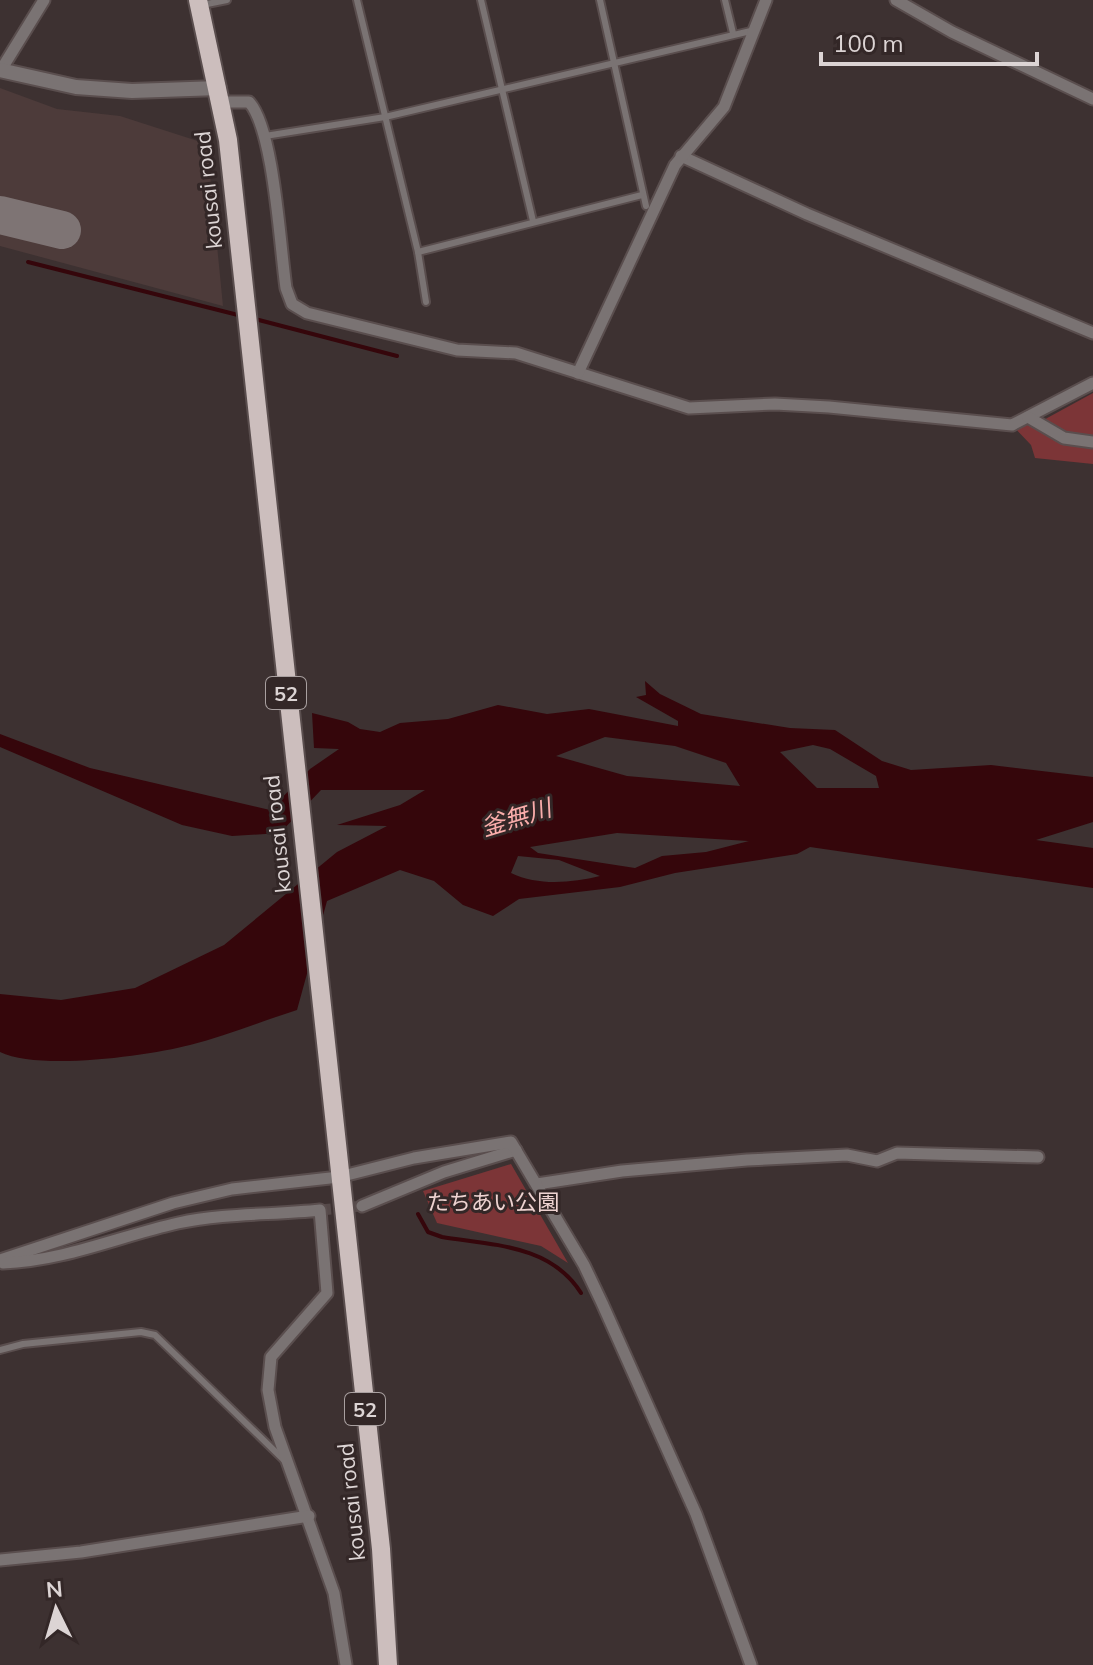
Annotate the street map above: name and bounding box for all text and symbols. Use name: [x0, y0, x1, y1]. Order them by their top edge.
scale bar: [821, 16, 1037, 66]
text: 100 m: [833, 28, 904, 58]
street label: kousai road: [188, 130, 228, 250]
road number: 52: [266, 677, 306, 709]
street label: kousai road: [257, 774, 297, 894]
water label: 釜無川: [477, 791, 558, 842]
park label: たちあい公園: [427, 1188, 559, 1216]
road number: 52: [345, 1393, 385, 1425]
street label: kousai road: [331, 1442, 371, 1562]
north arrow: [16, 1569, 96, 1649]
text: N: [45, 1574, 64, 1604]

